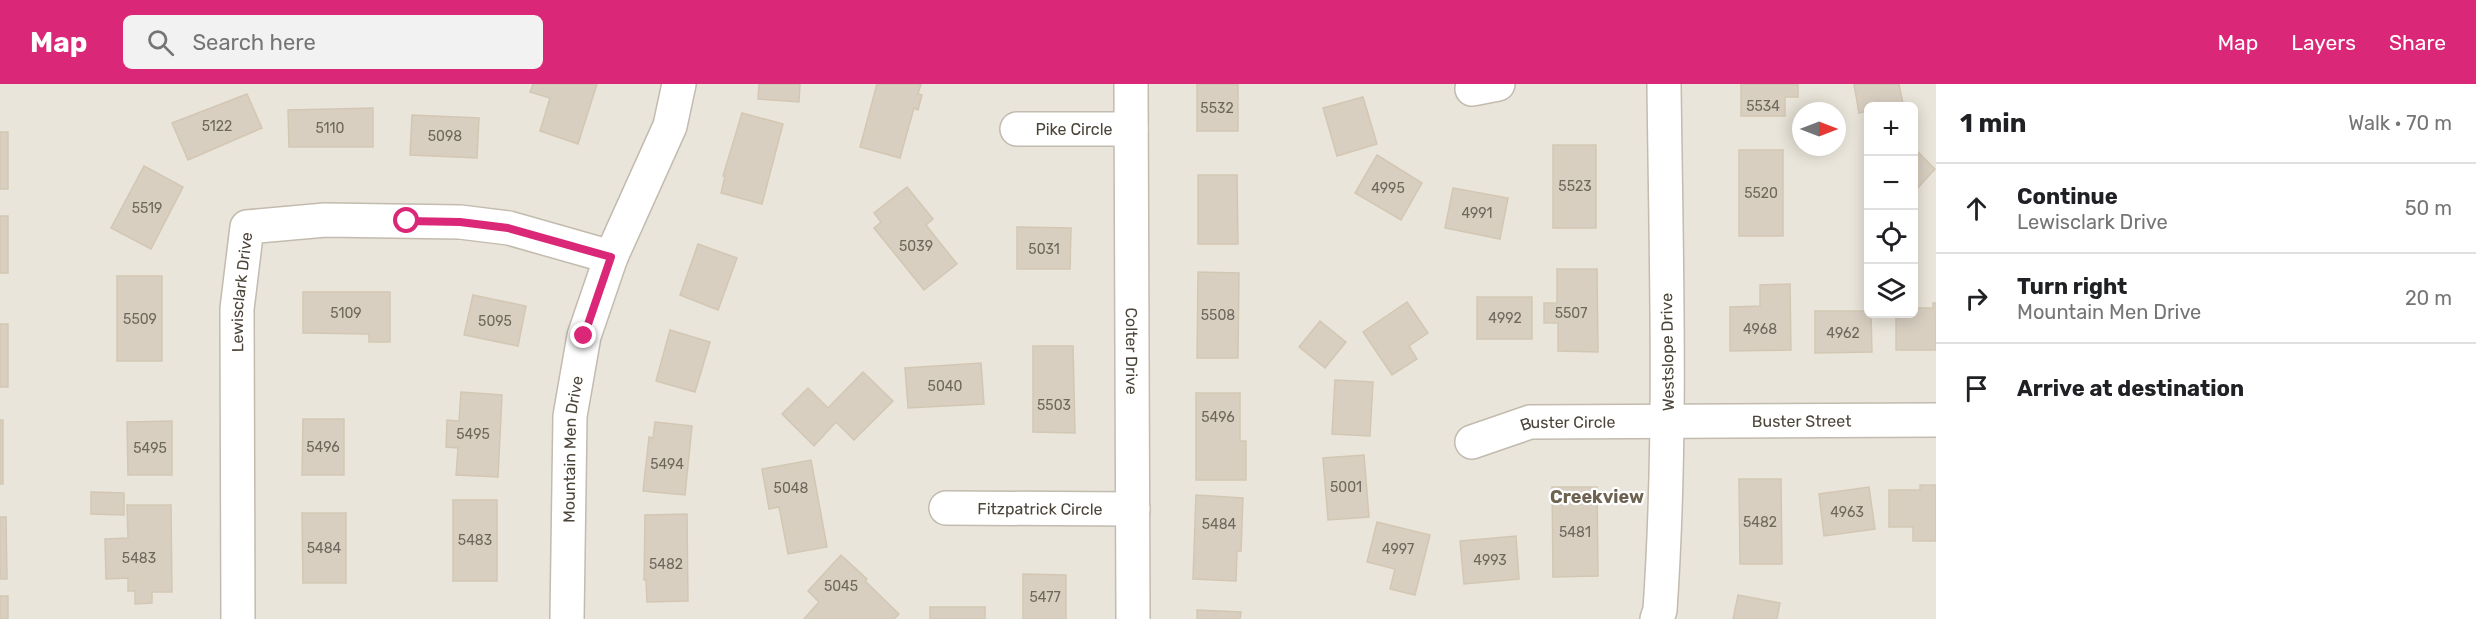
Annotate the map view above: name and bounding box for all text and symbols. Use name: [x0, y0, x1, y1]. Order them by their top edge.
search box: [123, 15, 543, 69]
text: Map: [30, 26, 87, 59]
icon: search: [144, 26, 177, 59]
text: Search here: [192, 29, 316, 56]
text: Map: [2217, 30, 2258, 55]
text: Layers: [2291, 30, 2356, 55]
text: Share: [2389, 30, 2446, 55]
house number: 5534: [1746, 98, 1780, 115]
house number: 5532: [1200, 100, 1234, 117]
north arrow: [1792, 102, 1846, 156]
map controls: [1864, 102, 1918, 318]
button: +: [1864, 102, 1918, 156]
text: 1 min: [1960, 108, 2026, 139]
text: Walk · 70 m: [2348, 111, 2452, 135]
house number: 5122: [202, 118, 232, 135]
house number: 5110: [316, 120, 345, 137]
street label: Pike Circle: [1035, 120, 1113, 139]
house number: 5098: [428, 128, 462, 145]
button: −: [1864, 156, 1918, 210]
house number: 5523: [1558, 178, 1592, 195]
house number: 4995: [1371, 180, 1405, 197]
text: Continue: [2017, 183, 2118, 210]
house number: 5520: [1744, 185, 1778, 202]
icon: ahead: [1960, 192, 1993, 225]
text: 50 m: [2405, 196, 2452, 220]
house number: 5519: [132, 200, 162, 217]
house number: 4991: [1461, 205, 1493, 222]
route start: [393, 207, 419, 233]
button: locate: [1864, 210, 1918, 264]
text: Lewisclark Drive: [2017, 210, 2168, 234]
street label: Lewisclark Drive: [228, 231, 256, 352]
house number: 5039: [899, 238, 933, 255]
house number: 5031: [1028, 241, 1060, 258]
button: layers: [1864, 264, 1918, 318]
text: Turn right: [2017, 273, 2127, 300]
icon: right: [1960, 282, 1993, 315]
text: 20 m: [2405, 286, 2452, 310]
street label: Westslope Drive: [1657, 293, 1678, 411]
text: Mountain Men Drive: [2017, 300, 2201, 324]
house number: 5109: [330, 305, 362, 322]
house number: 5507: [1555, 305, 1587, 322]
street label: Colter Drive: [1122, 307, 1141, 395]
house number: 5508: [1201, 307, 1235, 324]
house number: 4992: [1488, 310, 1522, 327]
house number: 5509: [123, 311, 157, 328]
house number: 5095: [478, 313, 512, 330]
house number: 4968: [1743, 321, 1777, 338]
route end: [570, 322, 596, 348]
house number: 4962: [1826, 325, 1860, 342]
icon: arrive: [1960, 372, 1993, 405]
street label: Mountain Men Drive: [559, 374, 587, 523]
text: Arrive at destination: [2017, 375, 2244, 402]
house number: 5040: [928, 378, 963, 395]
house number: 5503: [1037, 397, 1071, 414]
house number: 5496: [1201, 409, 1235, 426]
street label: Buster Street: [1752, 411, 1852, 431]
street label: Buster Circle: [1517, 413, 1616, 435]
house number: 5495: [456, 426, 490, 443]
house number: 5496: [306, 439, 340, 456]
house number: 5495: [133, 440, 167, 457]
house number: 5494: [650, 456, 684, 473]
house number: 5001: [1330, 479, 1362, 496]
house number: 5048: [774, 480, 808, 497]
district label: Creekview: [1550, 486, 1644, 508]
street label: Fitzpatrick Circle: [977, 499, 1103, 519]
house number: 4963: [1830, 504, 1864, 521]
house number: 5482: [1743, 514, 1777, 531]
house number: 5484: [1202, 516, 1237, 533]
house number: 5481: [1559, 524, 1591, 541]
house number: 5483: [458, 532, 492, 549]
house number: 5484: [307, 540, 342, 557]
house number: 4997: [1382, 541, 1414, 558]
house number: 5483: [122, 550, 156, 567]
house number: 4993: [1473, 552, 1507, 569]
house number: 5482: [649, 556, 683, 573]
house number: 5045: [824, 578, 858, 595]
house number: 5477: [1029, 589, 1061, 606]

